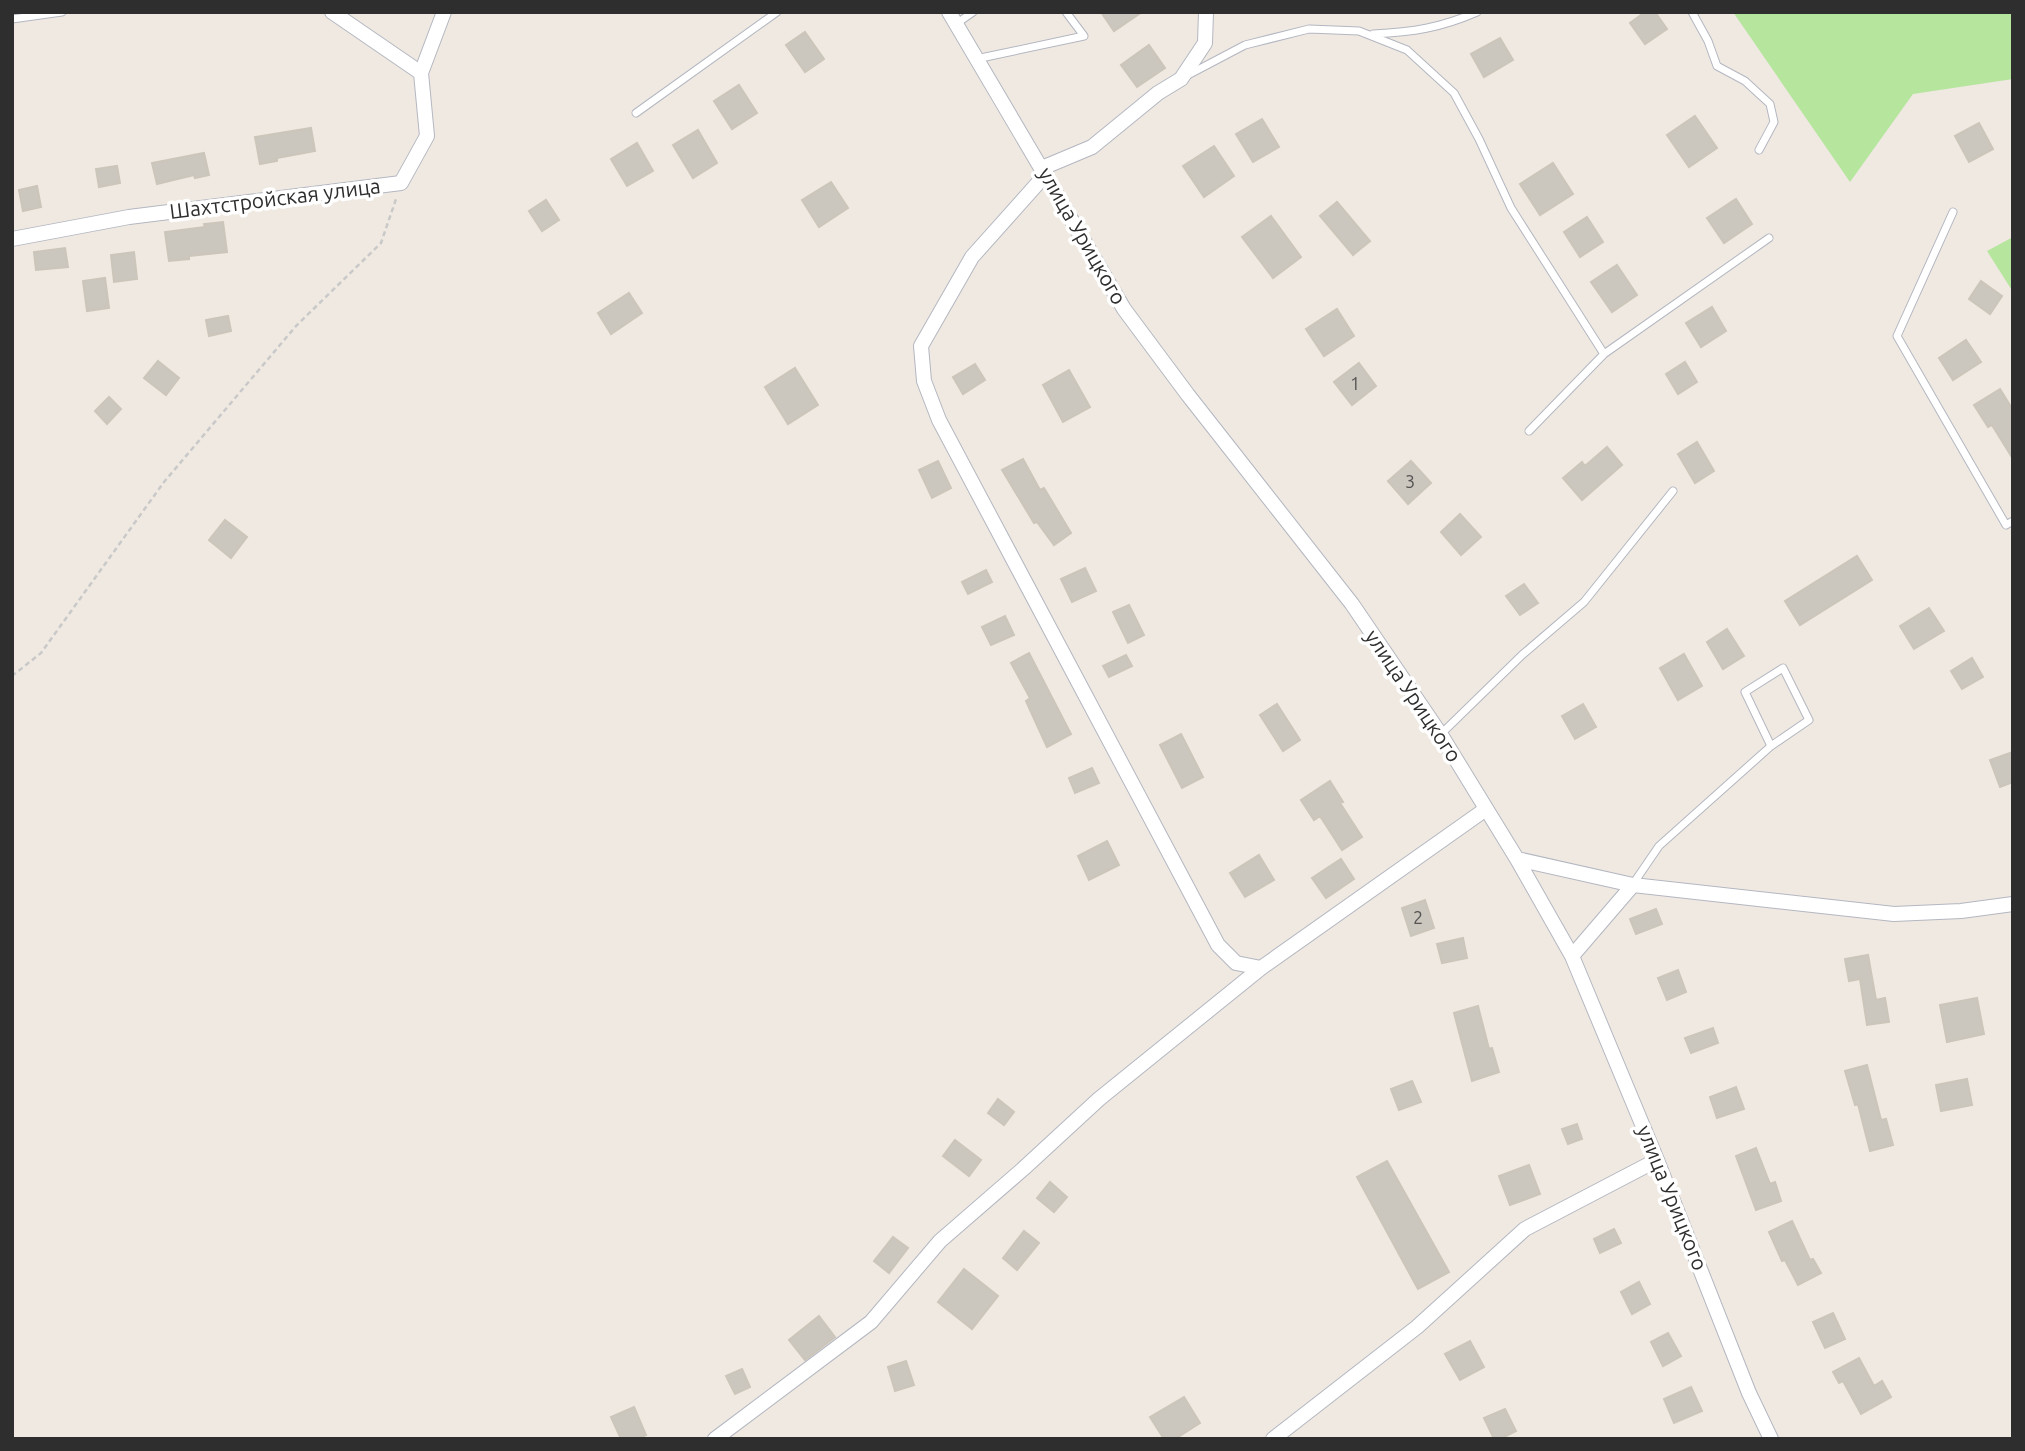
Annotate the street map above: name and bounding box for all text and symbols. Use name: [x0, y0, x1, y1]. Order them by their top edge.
street label: улица Урицкого: [1034, 163, 1132, 308]
street label: Шахтстройская улица: [168, 173, 382, 223]
house number: 1: [1350, 373, 1360, 393]
house number: 3: [1405, 471, 1415, 491]
street label: улица Урицкого: [1361, 625, 1467, 766]
house number: 2: [1413, 907, 1423, 927]
street label: улица Урицкого: [1633, 1122, 1713, 1274]

